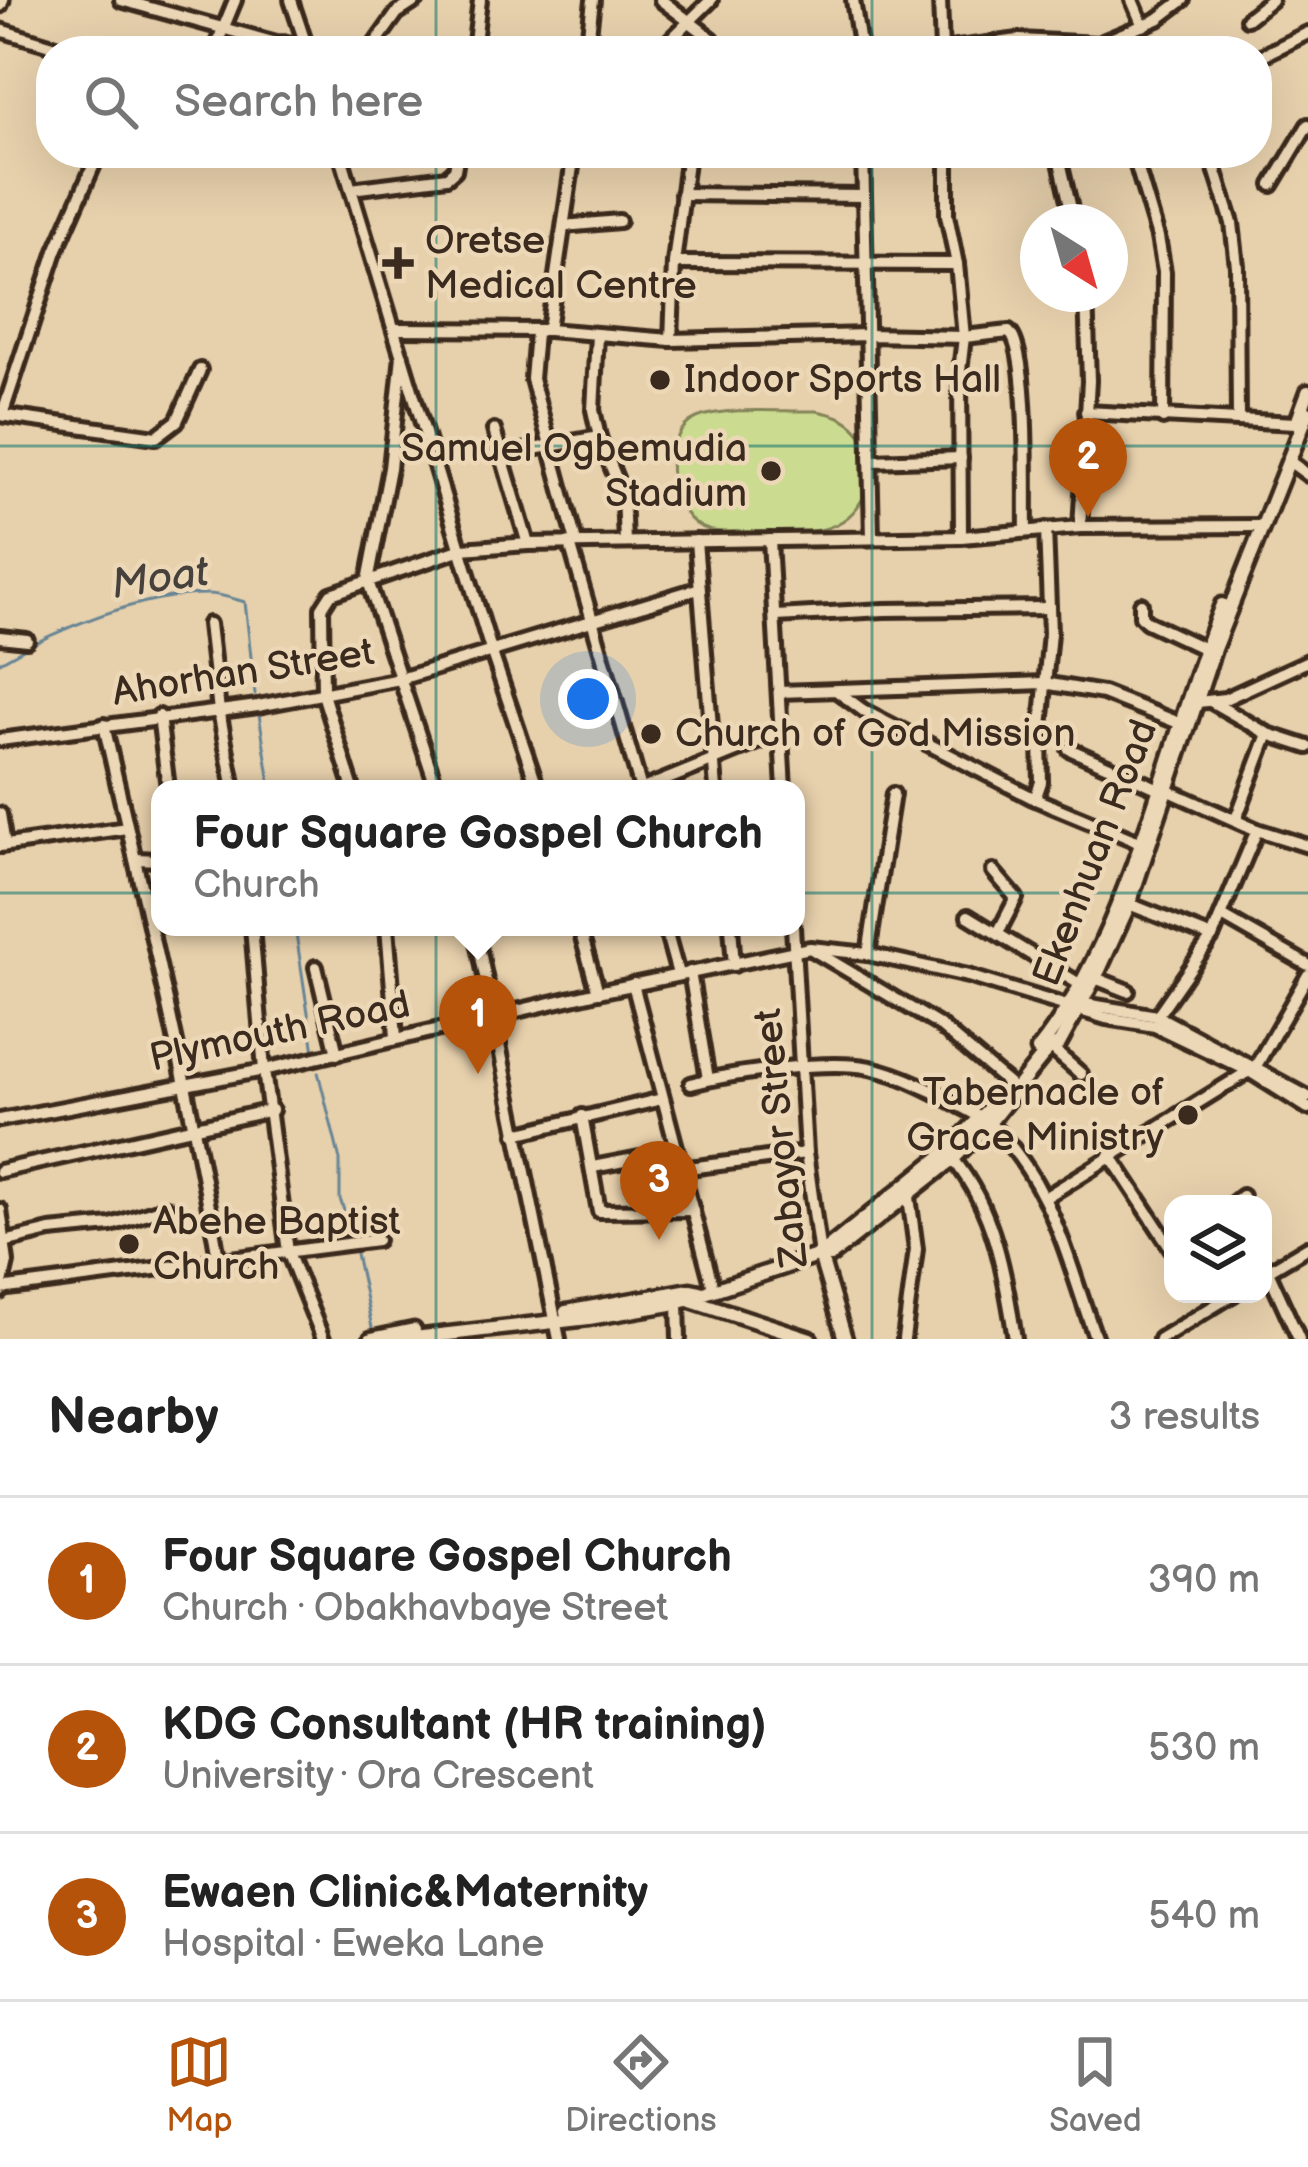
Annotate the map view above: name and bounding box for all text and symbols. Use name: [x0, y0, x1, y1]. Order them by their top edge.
search box: [36, 36, 1272, 168]
icon: search: [78, 69, 144, 135]
text: Search here: [174, 75, 423, 130]
north arrow: [1020, 204, 1128, 312]
place label: Oretse Medical Centre: [425, 218, 697, 310]
marker: Oretse Medical Centre: [382, 247, 414, 279]
place label: Indoor Sports Hall: [684, 357, 1001, 404]
marker: Indoor Sports Hall: [647, 367, 673, 393]
pin: 2: [1049, 418, 1127, 517]
place label: Samuel Ogbemudia Stadium: [401, 426, 747, 518]
marker: Samuel Ogbemudia Stadium: [758, 458, 784, 484]
water label: Moat: [108, 547, 213, 611]
street label: Ahorhan Street: [109, 629, 377, 717]
your location: [558, 669, 618, 729]
place label: Church of God Mission: [675, 711, 1076, 758]
street label: Ekenhuan Road: [1024, 713, 1168, 993]
marker: Church of God Mission: [638, 721, 664, 747]
popup: [151, 780, 805, 936]
text: Four Square Gospel Church: [193, 807, 763, 862]
text: Church: [193, 862, 320, 909]
pin: 1: [439, 975, 517, 1074]
street label: Plymouth Road: [146, 981, 414, 1083]
street label: Zabayor Street: [745, 1006, 819, 1271]
place label: Tabernacle of Grace Ministry: [906, 1070, 1164, 1162]
marker: Tabernacle of Grace Ministry: [1175, 1102, 1201, 1128]
pin: 3: [620, 1141, 698, 1240]
map controls: [1164, 1195, 1272, 1303]
button: layers: [1164, 1195, 1272, 1303]
place label: Abehe Baptist Church: [153, 1199, 400, 1291]
marker: Abehe Baptist Church: [116, 1231, 142, 1257]
text: Nearby: [48, 1387, 219, 1448]
text: 3 results: [1108, 1394, 1260, 1441]
text: Four Square Gospel Church: [162, 1530, 732, 1585]
text: 1: [79, 1557, 95, 1604]
text: 390 m: [1148, 1557, 1260, 1604]
text: Church · Obakhavbaye Street: [162, 1585, 668, 1632]
text: KDG Consultant (HR training): [162, 1698, 767, 1753]
text: 2: [75, 1725, 99, 1772]
text: 530 m: [1148, 1725, 1260, 1772]
text: University · Ora Crescent: [162, 1753, 594, 1800]
text: Ewaen Clinic&Maternity: [162, 1866, 648, 1921]
text: 3: [76, 1893, 98, 1940]
text: 540 m: [1148, 1893, 1260, 1940]
text: Hospital · Eweka Lane: [162, 1921, 544, 1968]
tab: Map: [166, 2029, 233, 2141]
tab: Directions: [565, 2029, 717, 2141]
tab: Saved: [1049, 2029, 1142, 2141]

